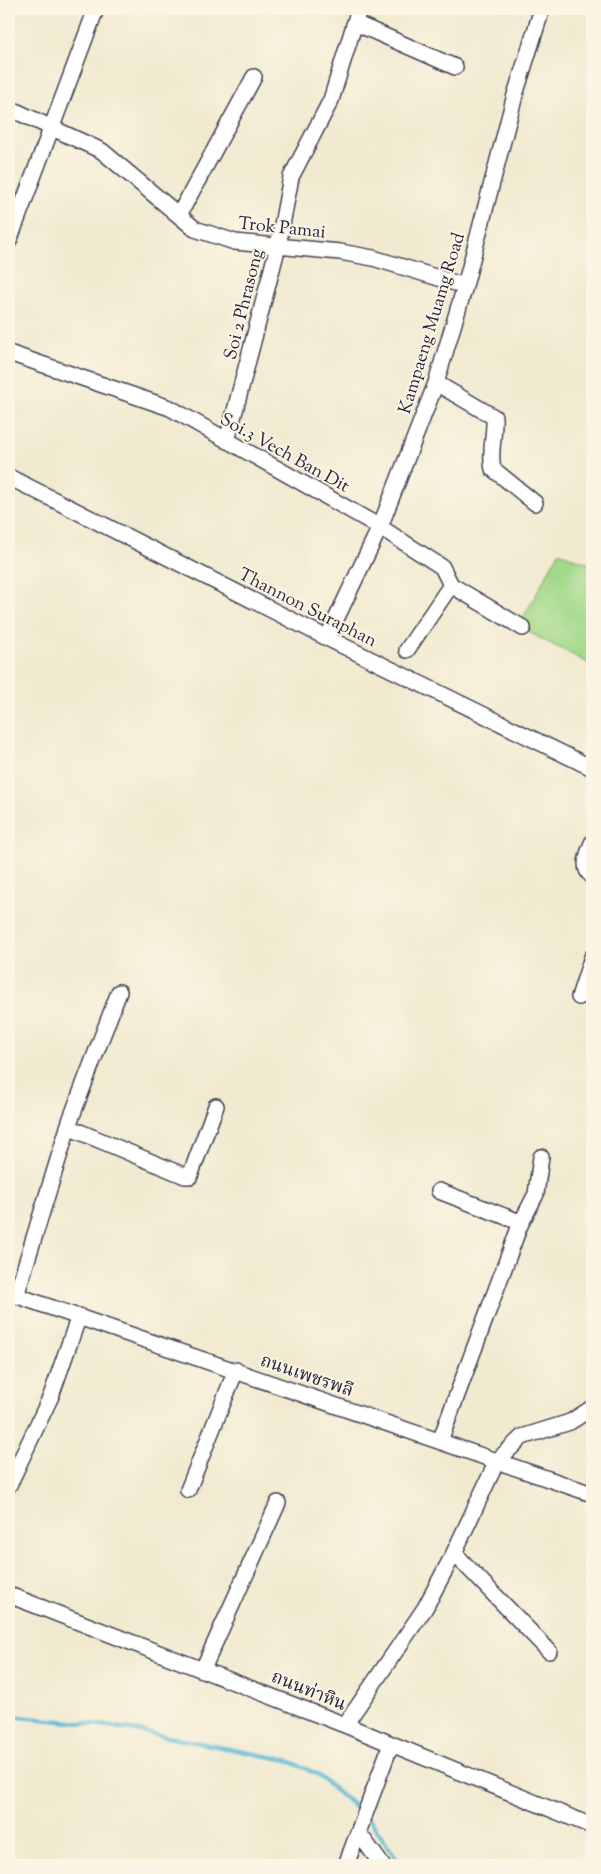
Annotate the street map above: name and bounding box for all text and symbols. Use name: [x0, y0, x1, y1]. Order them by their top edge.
street label: Trok Pamai: [237, 211, 327, 247]
street label: Kampaeng Muamg Road: [393, 230, 473, 417]
street label: Soi 2 Phrasong: [219, 246, 271, 363]
street label: Soi.3 Vech Ban Dit: [215, 407, 354, 500]
street label: Thannon Suraphan: [233, 563, 381, 655]
street label: ถนนเพชรพลี: [256, 1349, 356, 1405]
street label: ถนนท่าหิน: [267, 1665, 350, 1719]

